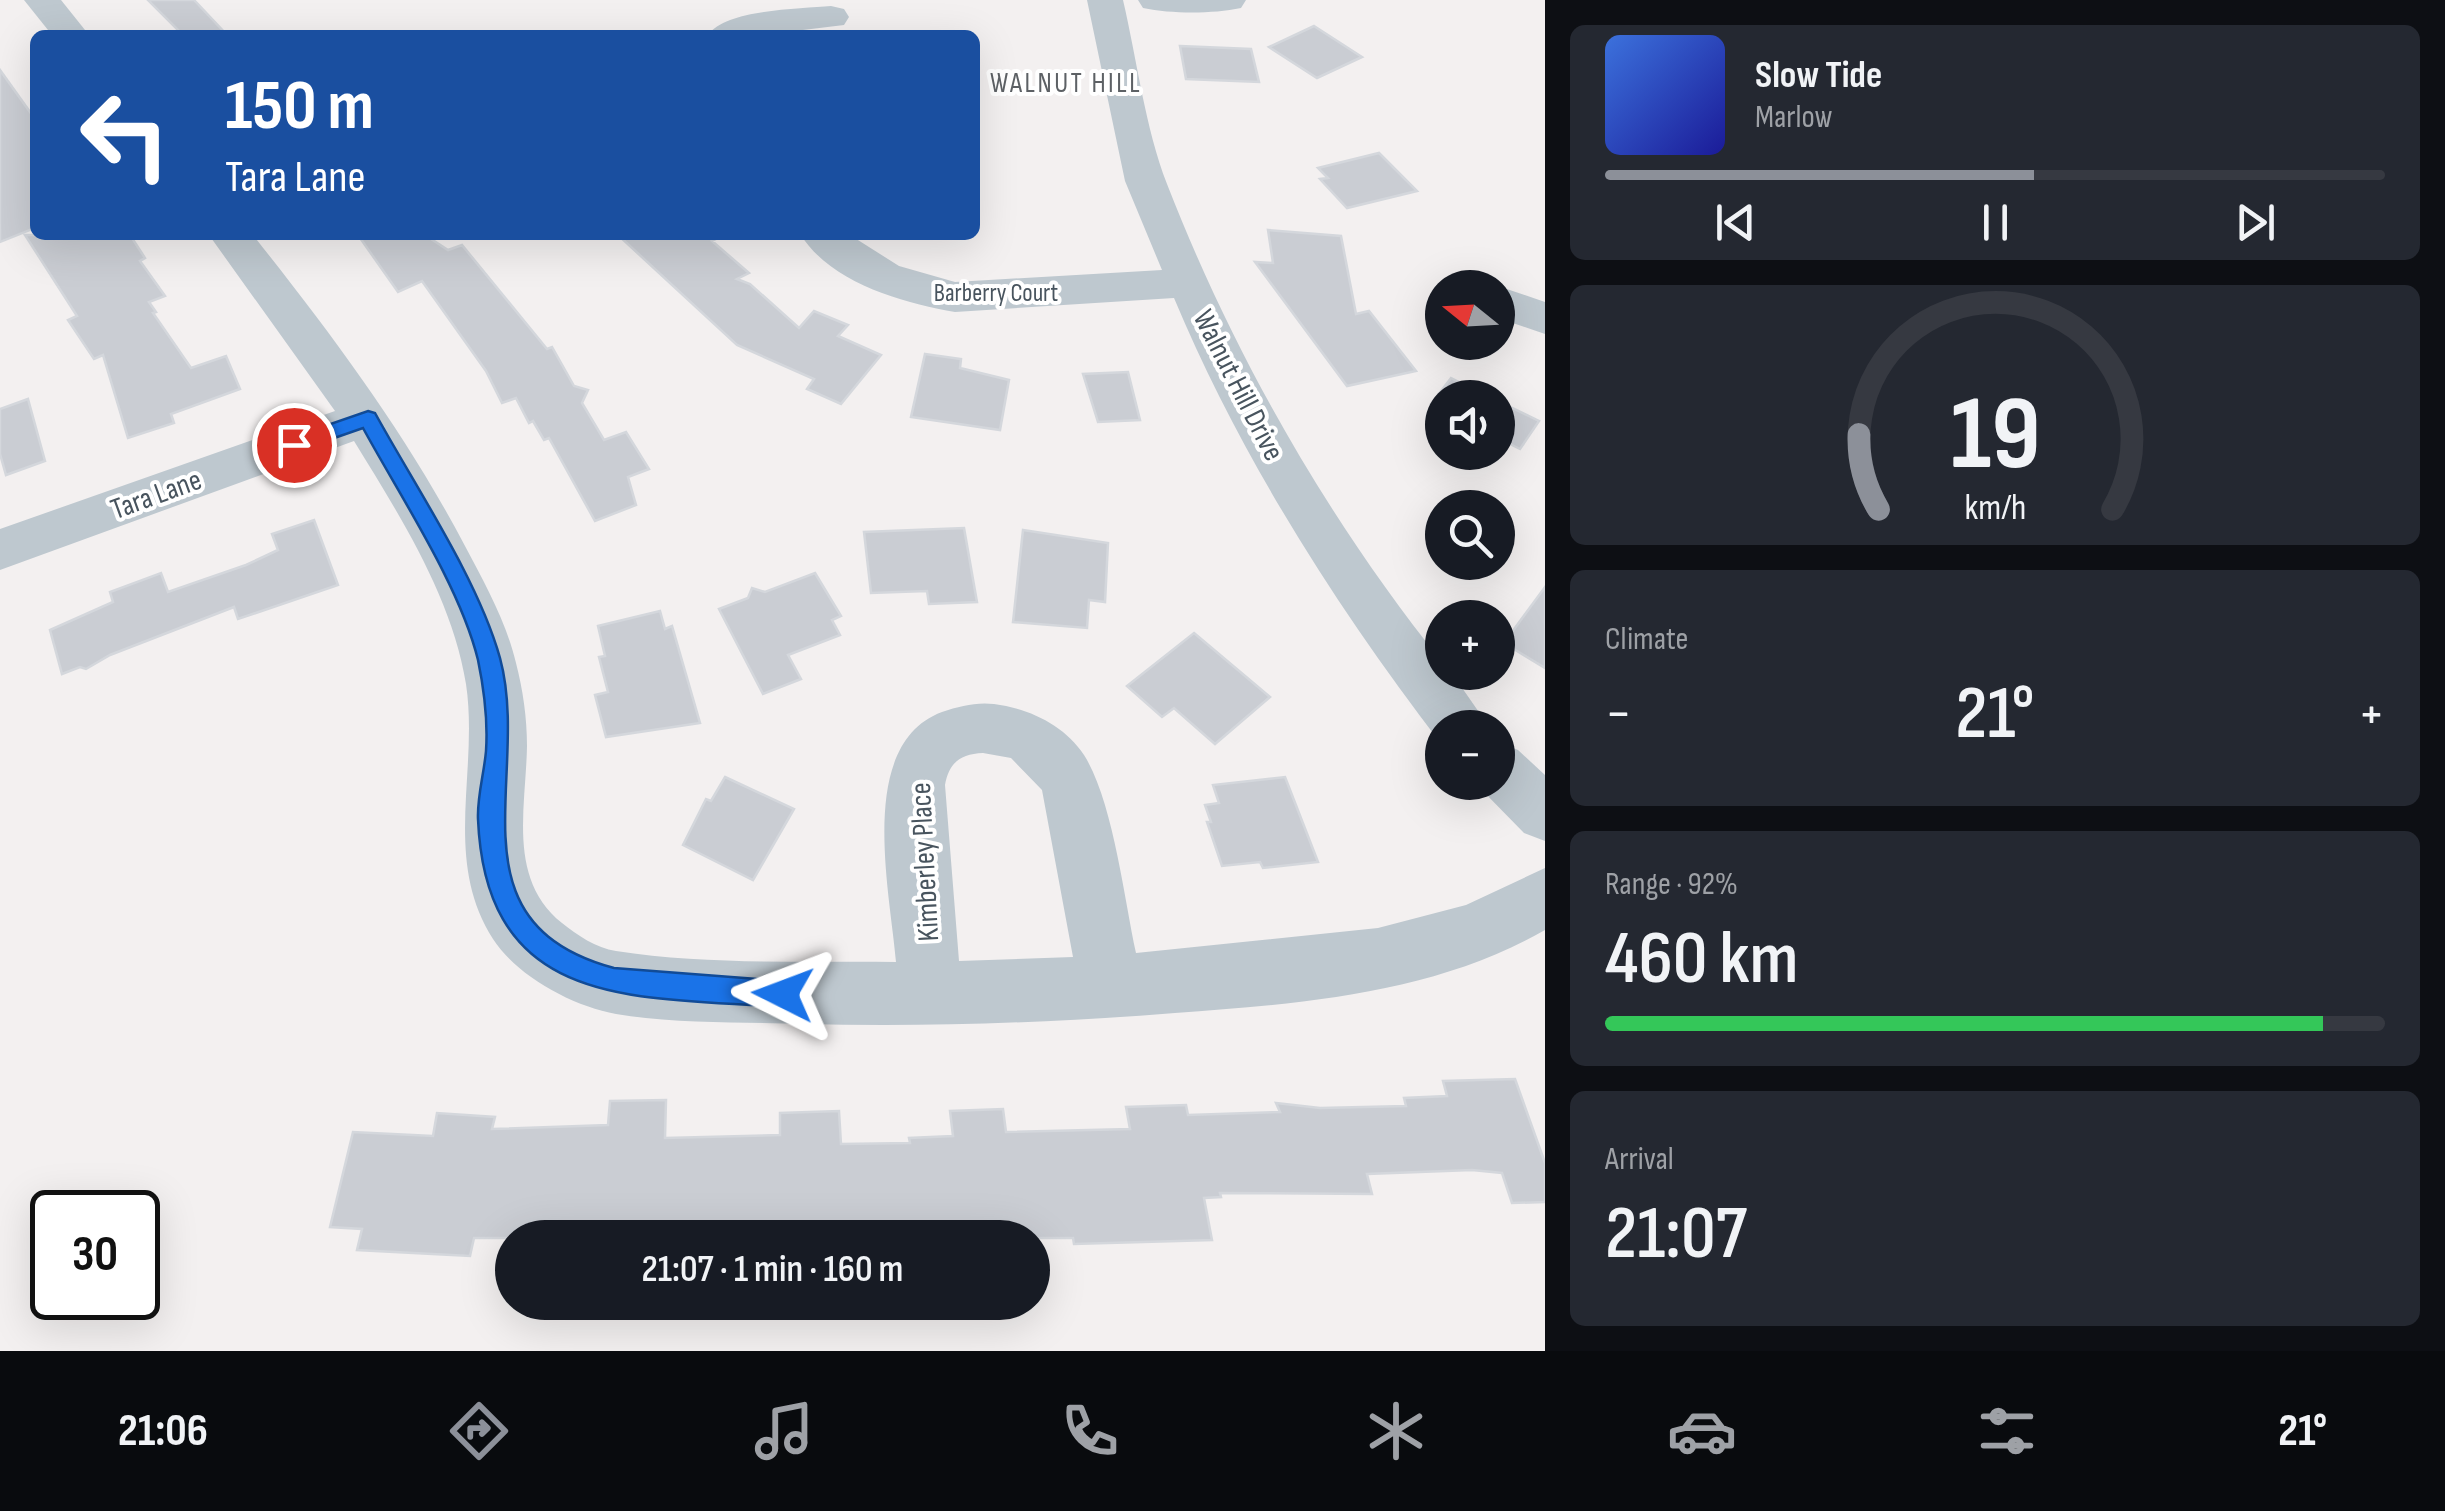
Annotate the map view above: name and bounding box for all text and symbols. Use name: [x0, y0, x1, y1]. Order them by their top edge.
text: Slow Tide: [1755, 53, 1882, 98]
text: 150 m: [225, 65, 374, 149]
district label: WALNUT HILL: [990, 67, 1142, 100]
icon: left: [60, 70, 190, 200]
text: Marlow: [1755, 98, 1833, 137]
text: Tara Lane: [225, 150, 366, 205]
icon: previous: [1708, 195, 1763, 250]
icon: pause: [1968, 195, 2023, 250]
icon: next: [2228, 195, 2283, 250]
north arrow: [1425, 270, 1515, 360]
map controls: [1425, 270, 1515, 800]
street label: Barberry Court: [934, 278, 1058, 309]
street label: Walnut Hill Drive: [1185, 304, 1291, 467]
text: 19: [1950, 373, 2040, 498]
button: sound: [1425, 380, 1515, 470]
pin: [252, 403, 337, 488]
icon: arrive: [267, 418, 322, 473]
street label: Tara Lane: [106, 462, 207, 528]
text: km/h: [1964, 487, 2026, 530]
button: search: [1425, 490, 1515, 580]
button: +: [1425, 600, 1515, 690]
text: Climate: [1605, 620, 1688, 659]
text: 21°: [1955, 669, 2035, 760]
text: −: [1605, 681, 1632, 748]
text: +: [2358, 681, 2385, 748]
button: −: [1425, 710, 1515, 800]
street label: Kimberley Place: [903, 782, 947, 942]
text: Range · 92%: [1605, 865, 1738, 904]
text: 460 km: [1605, 914, 1799, 1005]
position arrow: [731, 942, 835, 1046]
text: Arrival: [1605, 1140, 1674, 1179]
text: 21:07: [1605, 1189, 1747, 1280]
speed limit sign: 30: [30, 1190, 160, 1320]
text: 21:07 · 1 min · 160 m: [642, 1247, 903, 1292]
icon: directions: [444, 1396, 514, 1466]
icon: music: [749, 1396, 819, 1466]
icon: phone: [1055, 1396, 1125, 1466]
icon: climate: [1361, 1396, 1431, 1466]
icon: car: [1667, 1396, 1737, 1466]
icon: filters: [1972, 1396, 2042, 1466]
text: 21:06: [118, 1404, 208, 1459]
text: 21°: [2278, 1404, 2327, 1459]

